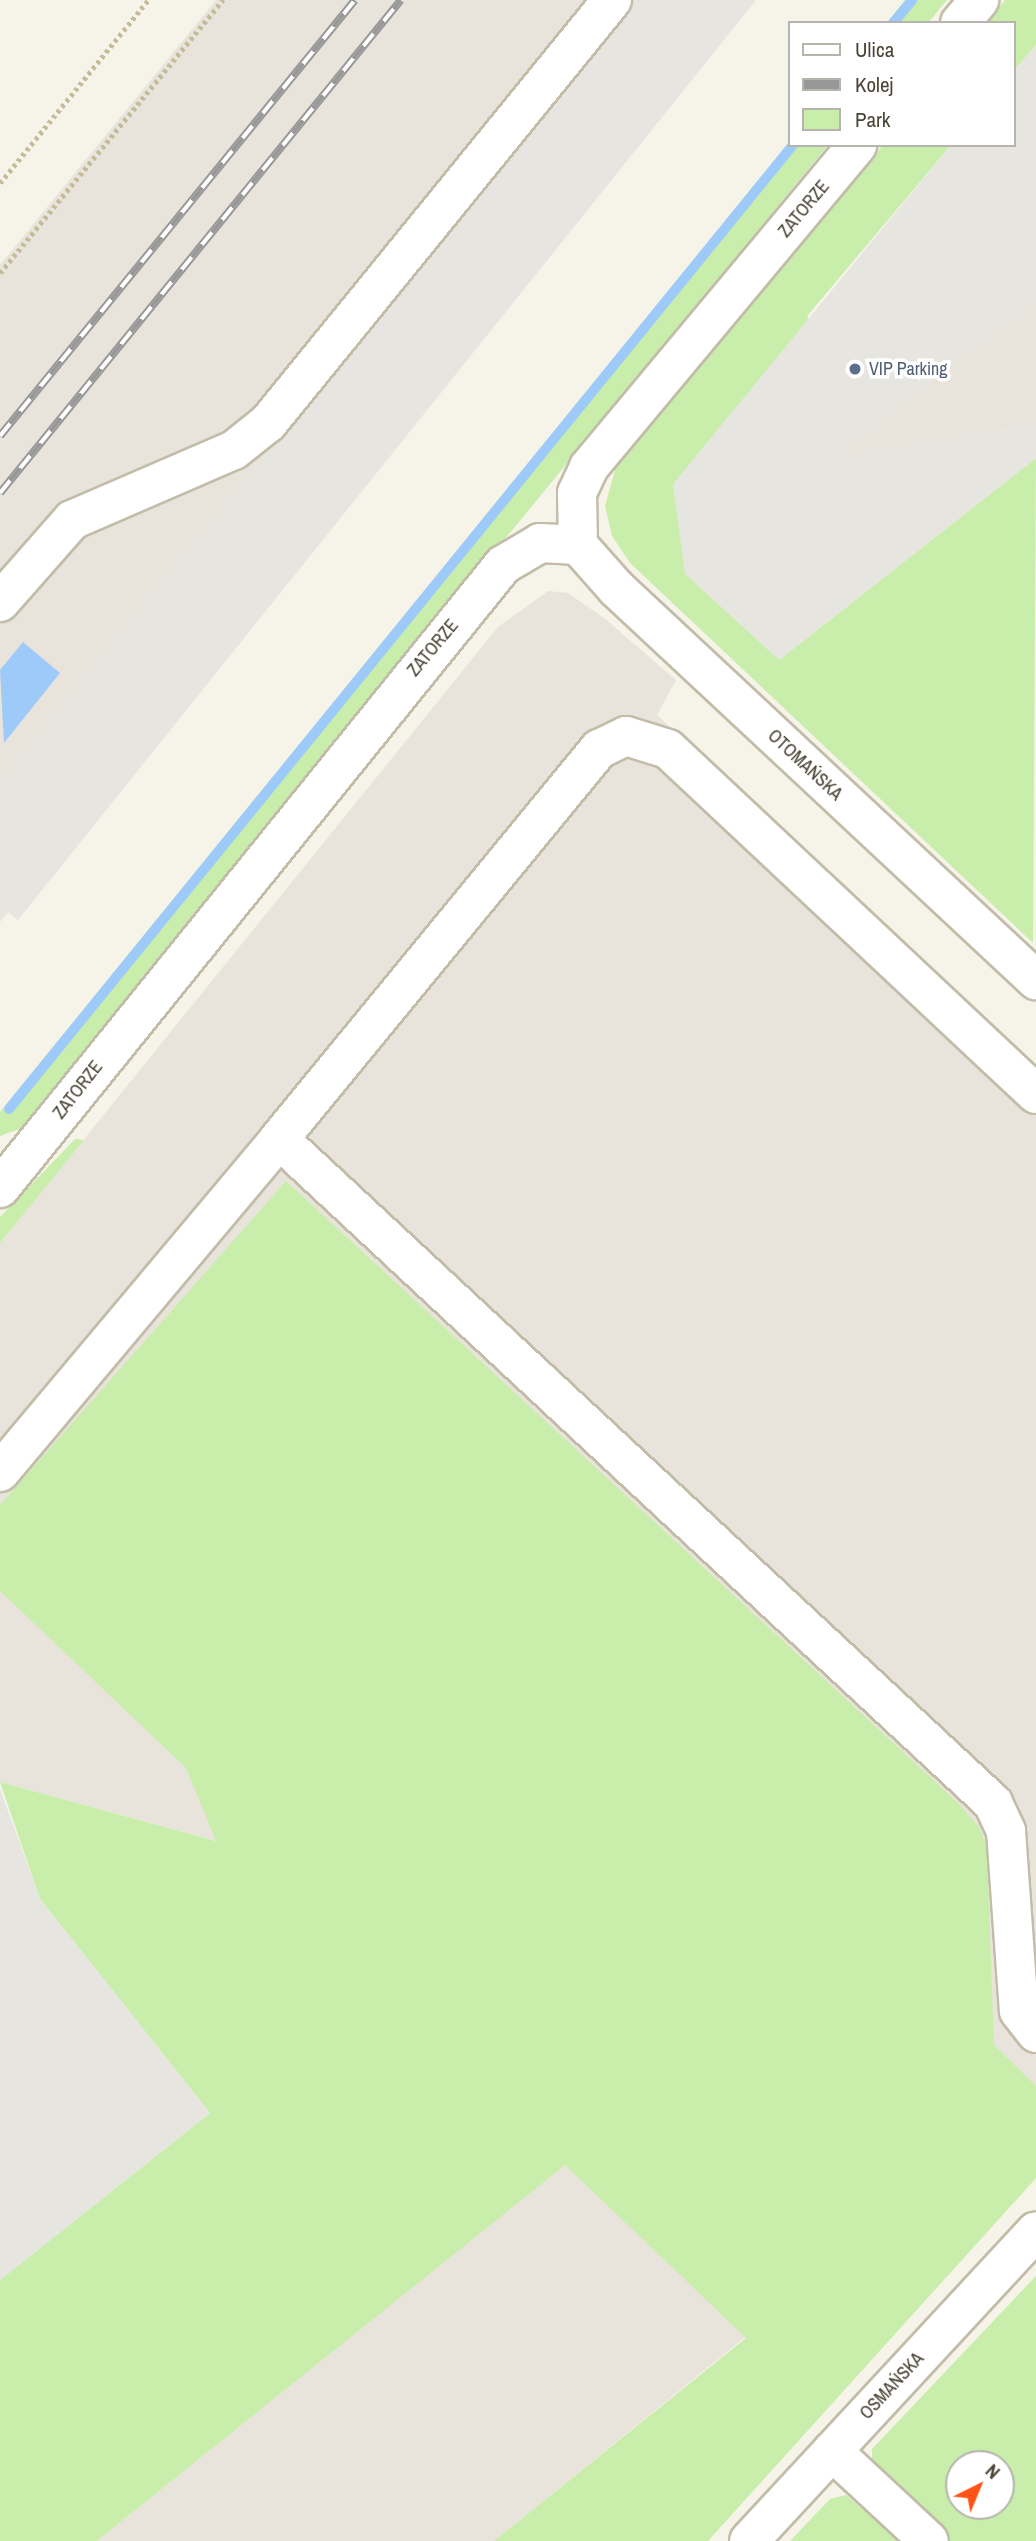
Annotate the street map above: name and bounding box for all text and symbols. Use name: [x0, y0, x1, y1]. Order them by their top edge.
legend: [788, 21, 1015, 147]
text: Ulica: [855, 35, 894, 64]
text: Kolej: [855, 70, 893, 99]
text: Park: [855, 105, 890, 134]
street label: ZATORZE: [774, 176, 834, 242]
place label: VIP Parking: [869, 358, 948, 380]
marker: VIP Parking: [847, 361, 863, 377]
street label: ZATORZE: [403, 615, 463, 681]
street label: OTOMAŃSKA: [763, 725, 847, 805]
street label: ZATORZE: [49, 1057, 107, 1123]
street label: OSMAŃSKA: [856, 2348, 928, 2424]
north arrow: [945, 2450, 1015, 2520]
text: N: [980, 2458, 1006, 2484]

